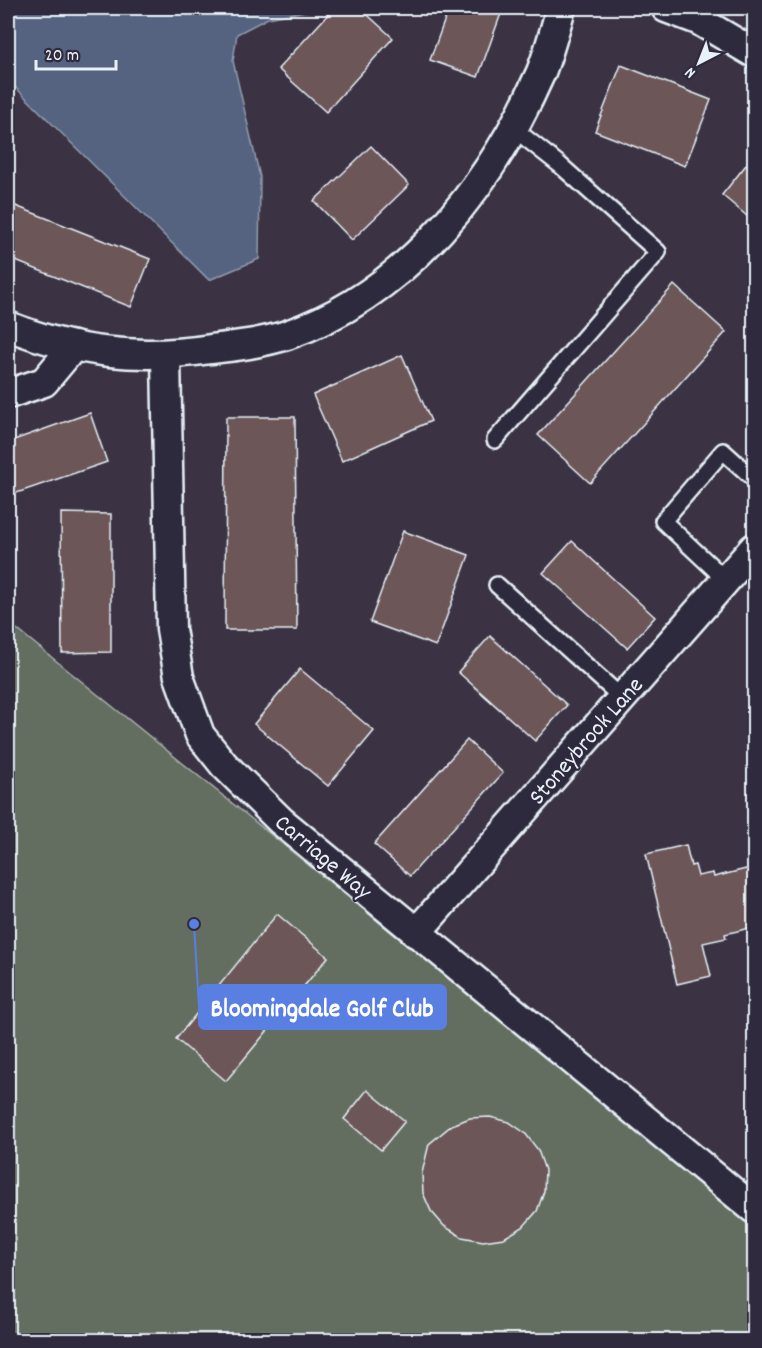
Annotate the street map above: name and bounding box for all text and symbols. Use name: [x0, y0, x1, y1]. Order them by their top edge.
scale bar: [36, 33, 116, 71]
north arrow: [669, 33, 729, 93]
text: 20 m: [45, 44, 79, 69]
text: N: [680, 61, 701, 83]
street label: Stoneybrook Lane: [522, 670, 653, 814]
street label: Carriage Way: [266, 807, 379, 910]
callout: Bloomingdale Golf Club: [199, 985, 446, 1029]
text: Bloomingdale Golf Club: [210, 992, 434, 1029]

